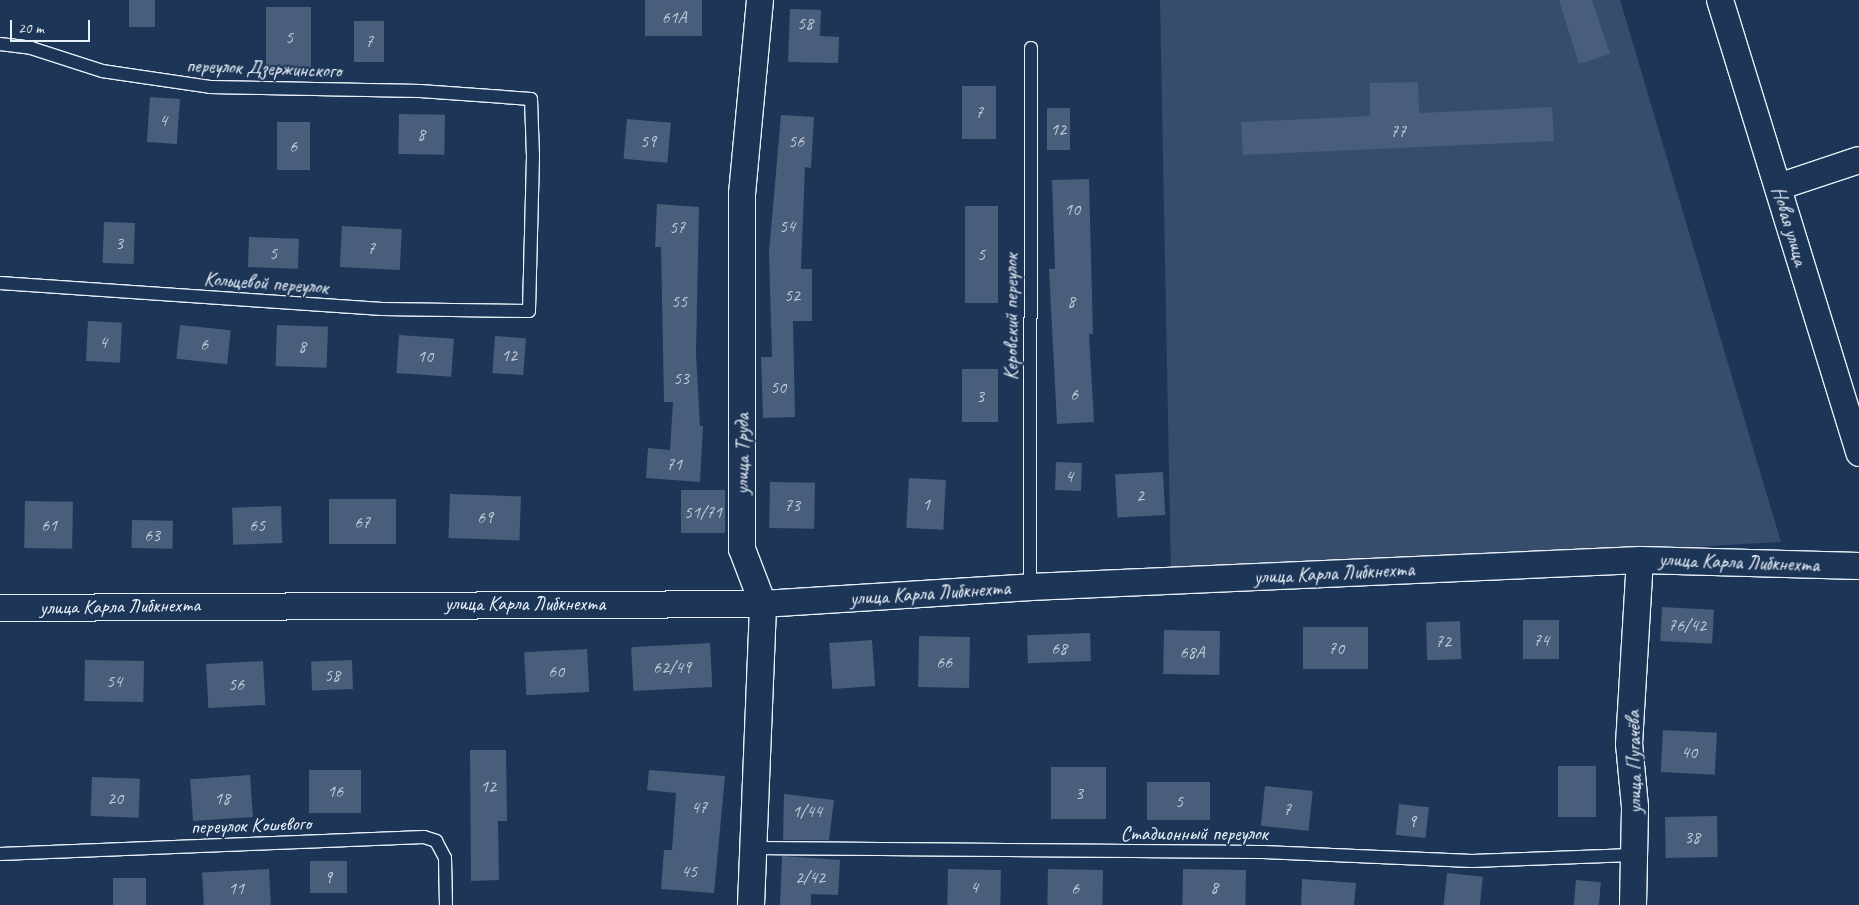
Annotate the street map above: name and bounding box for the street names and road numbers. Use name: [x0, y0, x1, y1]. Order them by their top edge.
street label: переулок Дзержинского: [187, 53, 341, 83]
street label: Новая улица: [1766, 183, 1814, 269]
street label: Керовский переулок: [999, 254, 1023, 380]
street label: Кольцевой переулок: [203, 267, 329, 299]
street label: улица Труда: [730, 415, 754, 493]
street label: улица Карла Либкнехта: [1657, 547, 1821, 577]
street label: улица Карла Либкнехта: [1252, 557, 1416, 589]
street label: улица Карла Либкнехта: [848, 575, 1012, 611]
street label: улица Карла Либкнехта: [444, 591, 606, 615]
street label: улица Карла Либкнехта: [39, 593, 201, 619]
street label: улица Пугачёва: [1621, 710, 1647, 814]
street label: переулок Кошевого: [191, 811, 311, 839]
street label: Стадионный переулок: [1120, 821, 1268, 845]

